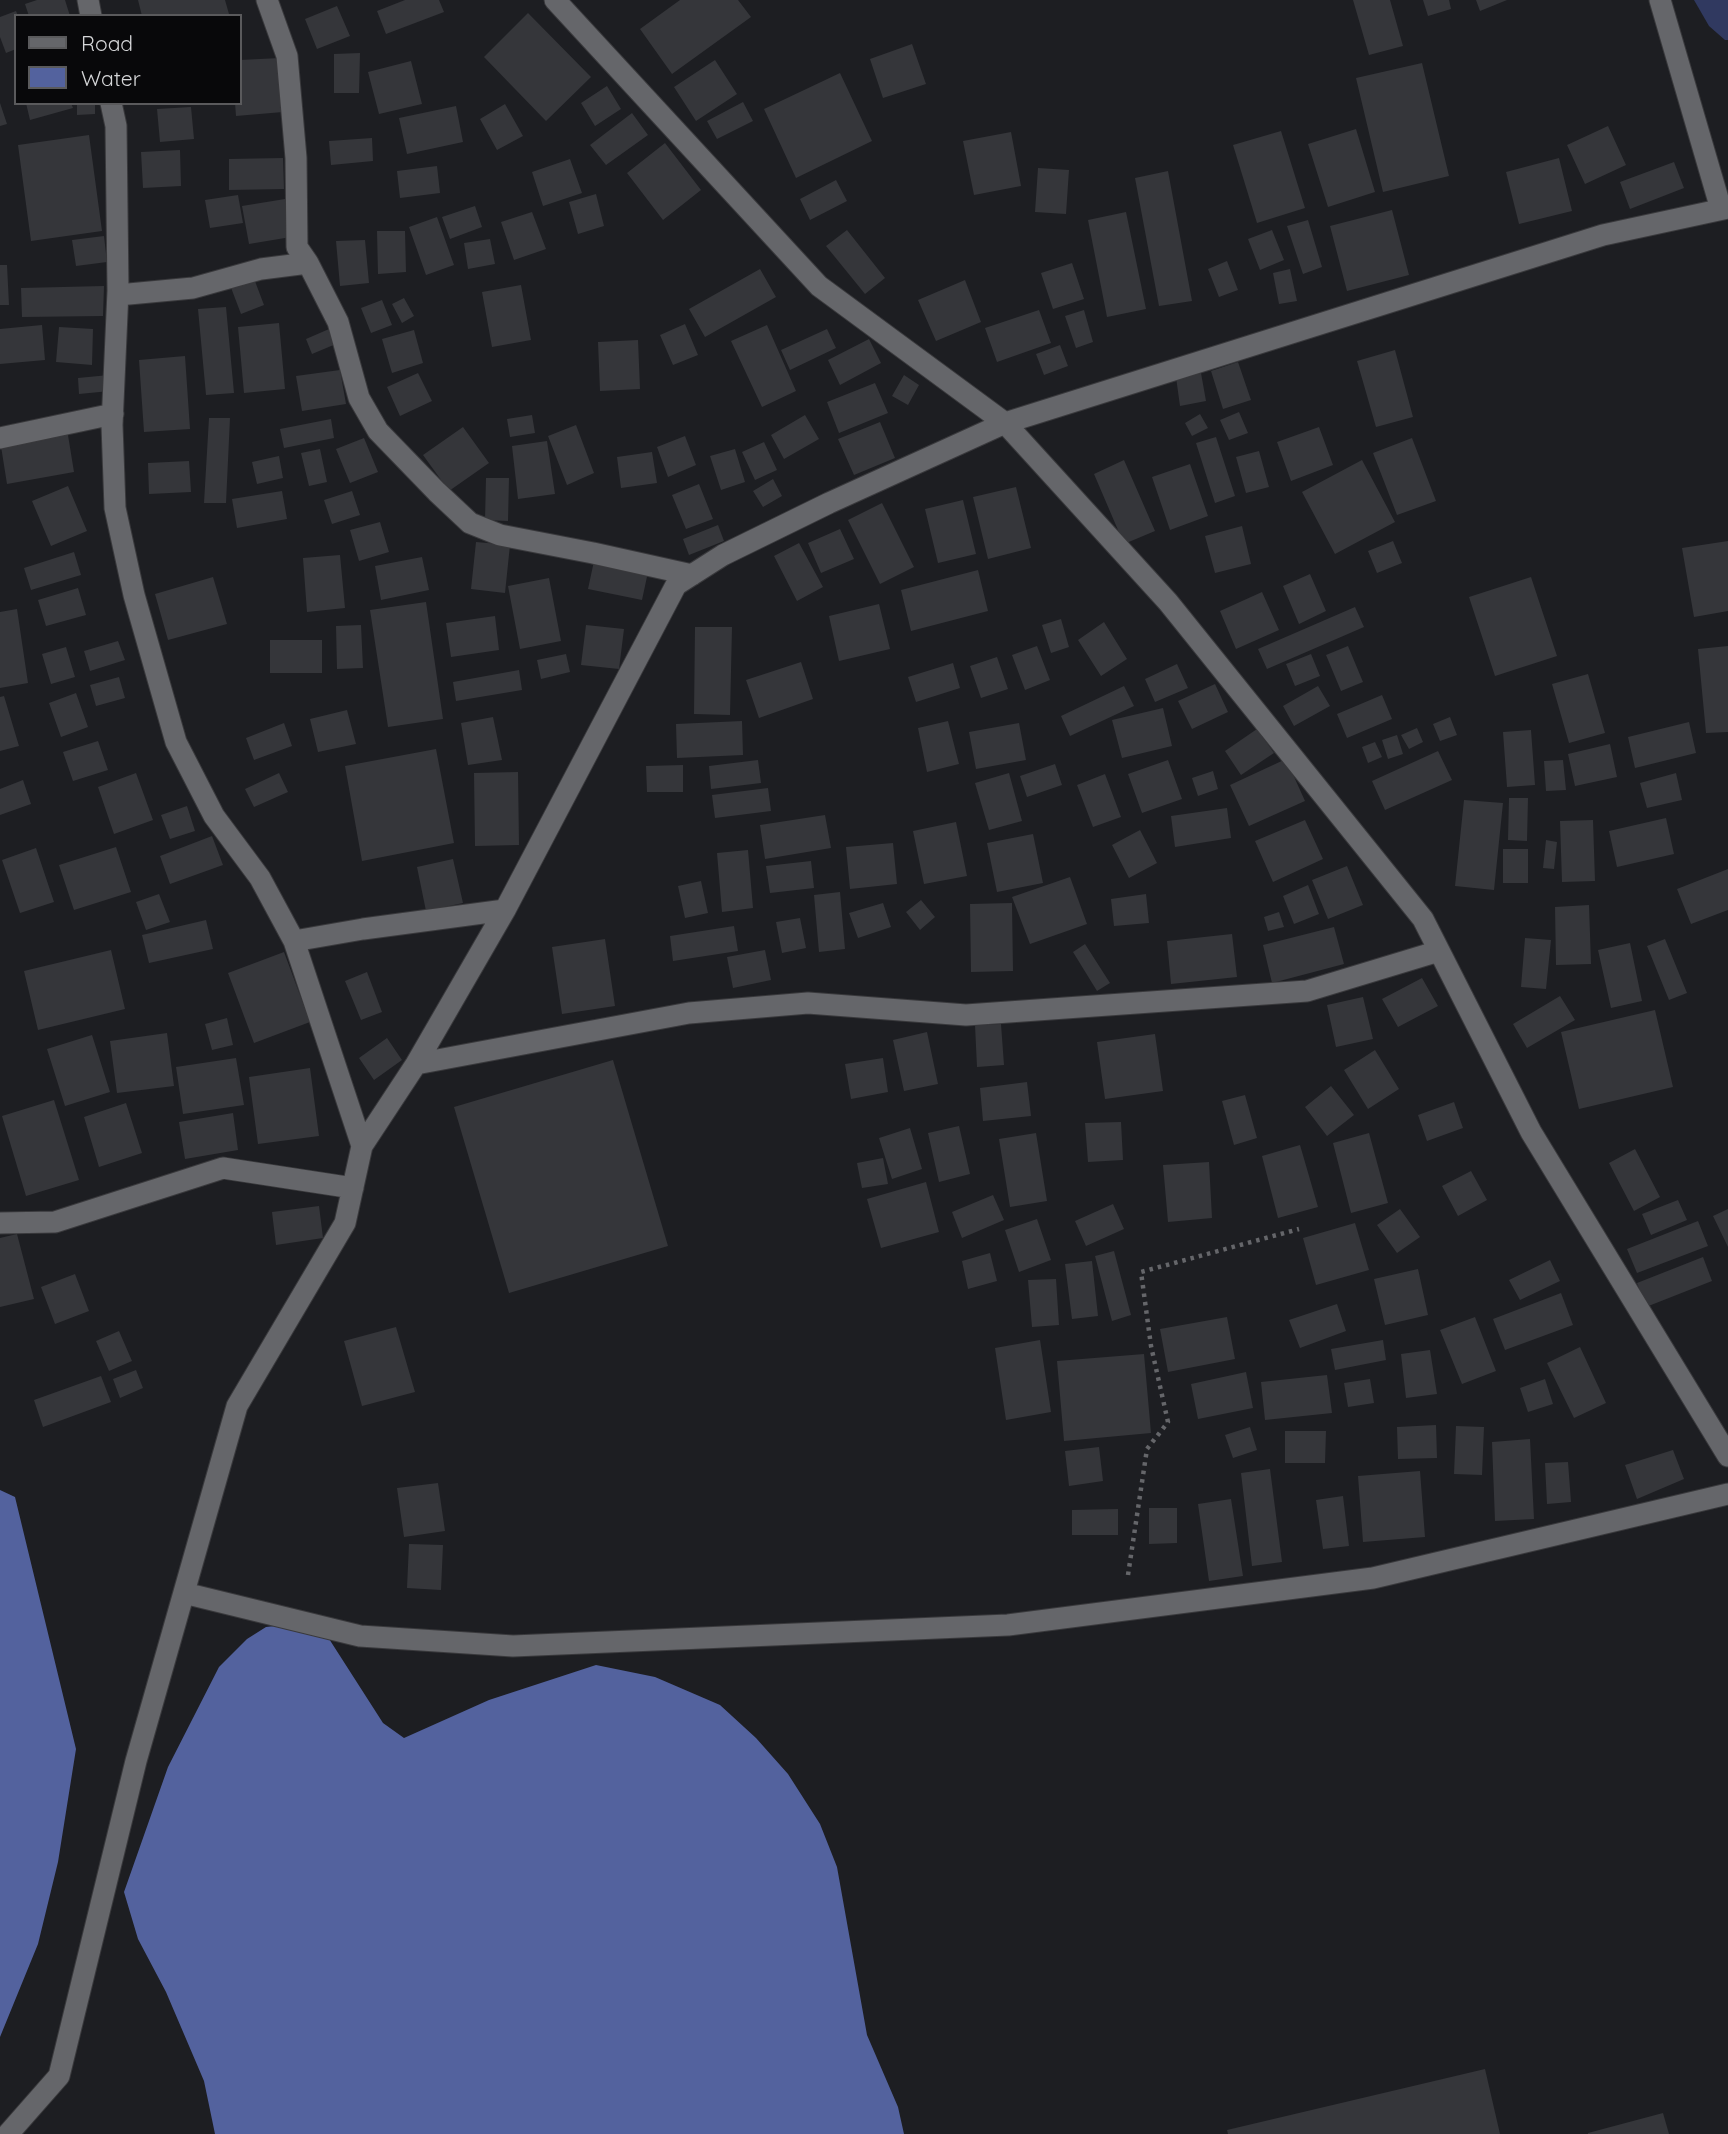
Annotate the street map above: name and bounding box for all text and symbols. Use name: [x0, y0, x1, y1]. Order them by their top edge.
legend: [14, 14, 242, 105]
text: Road: [81, 30, 133, 56]
text: Water: [81, 65, 141, 91]

